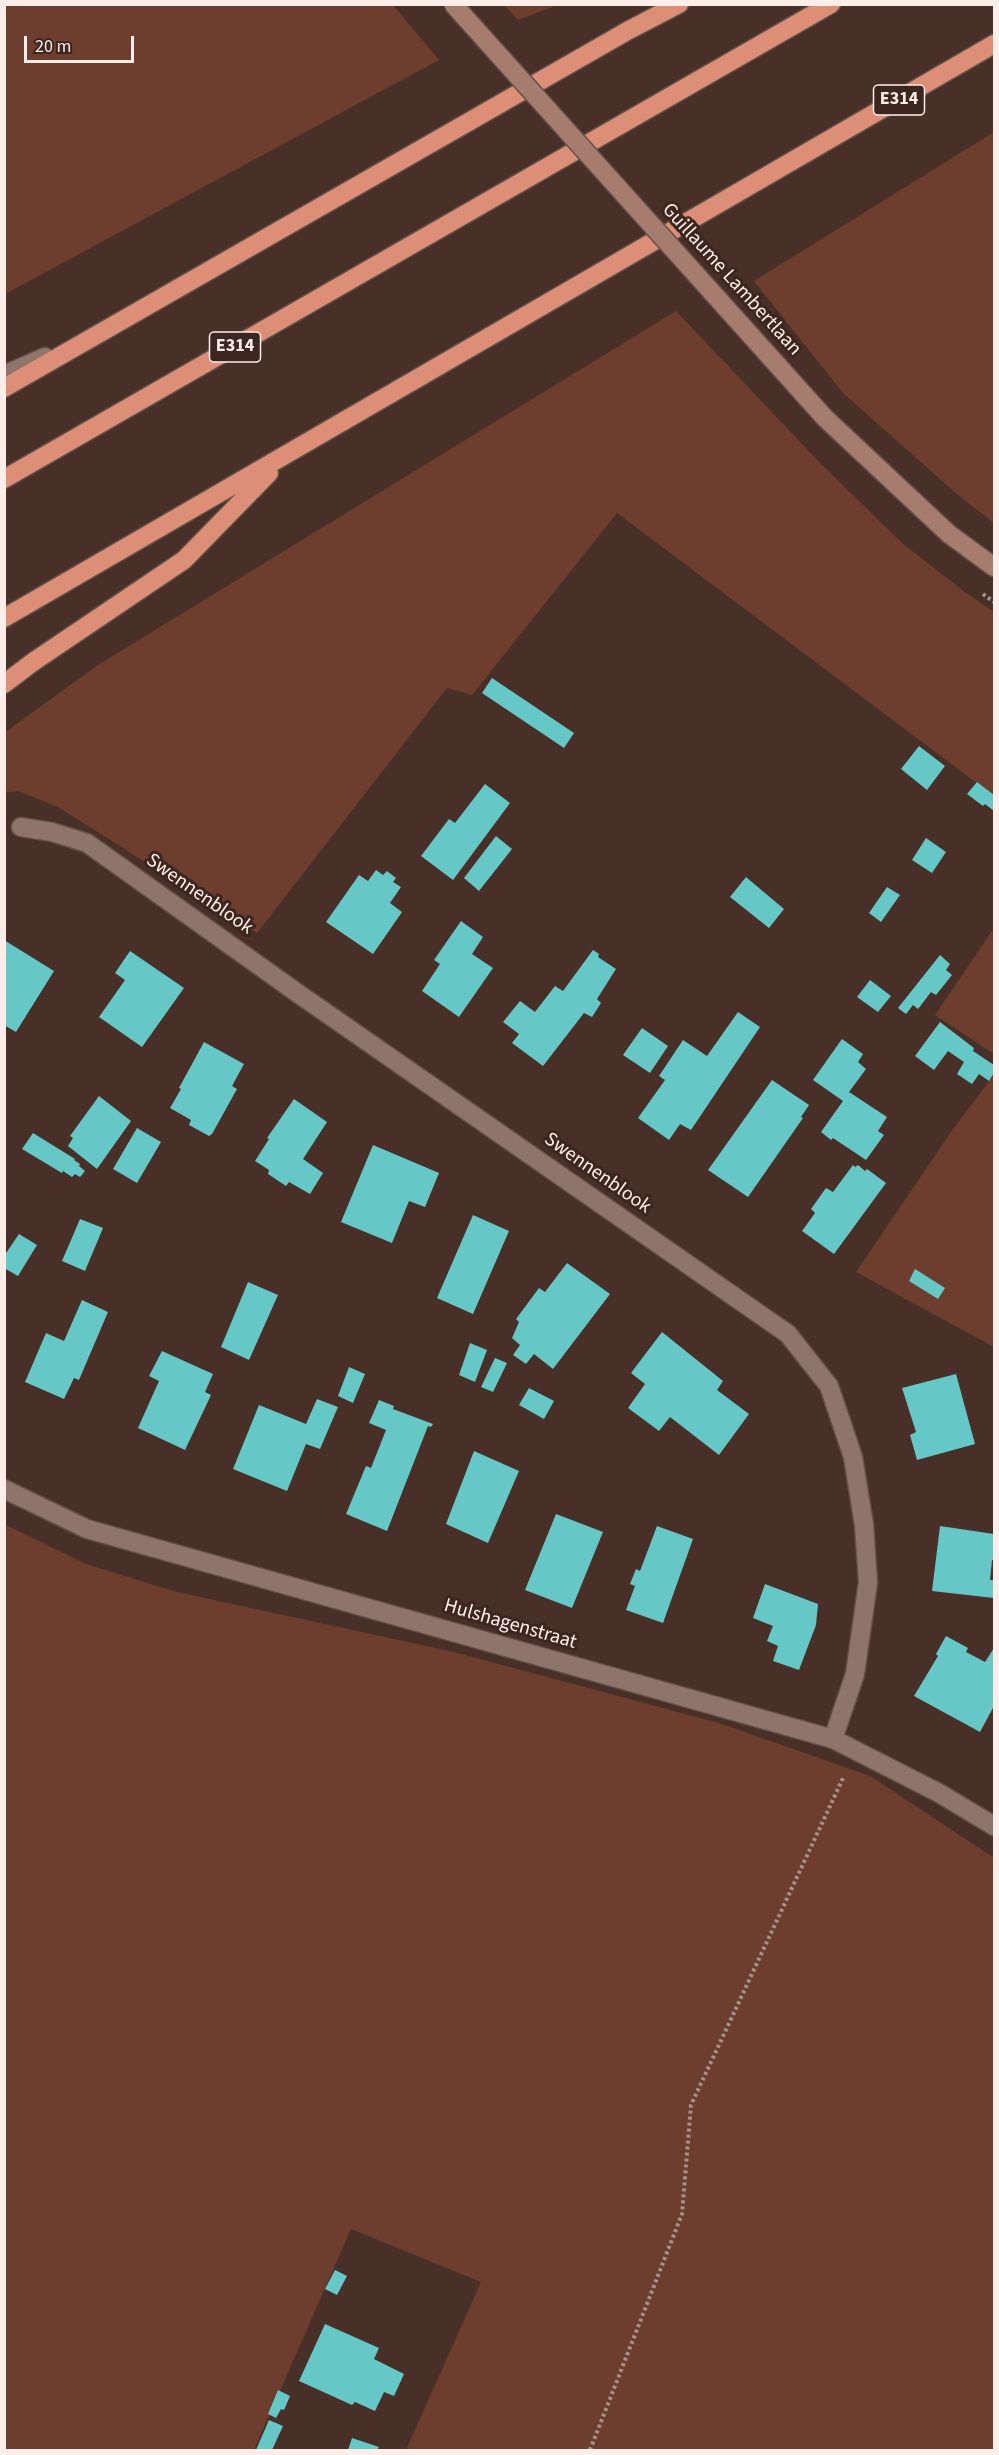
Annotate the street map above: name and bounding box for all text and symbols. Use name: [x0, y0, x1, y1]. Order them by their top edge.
scale bar: [27, 24, 136, 62]
text: 20 m: [35, 34, 71, 59]
road number: E314: [874, 85, 924, 115]
street label: Guillaume Lambertlaan: [656, 199, 806, 361]
road number: E314: [210, 332, 260, 362]
street label: Swennenblook: [141, 849, 257, 941]
street label: Swennenblook: [539, 1128, 655, 1220]
street label: Hulshagenstraat: [441, 1595, 579, 1655]

